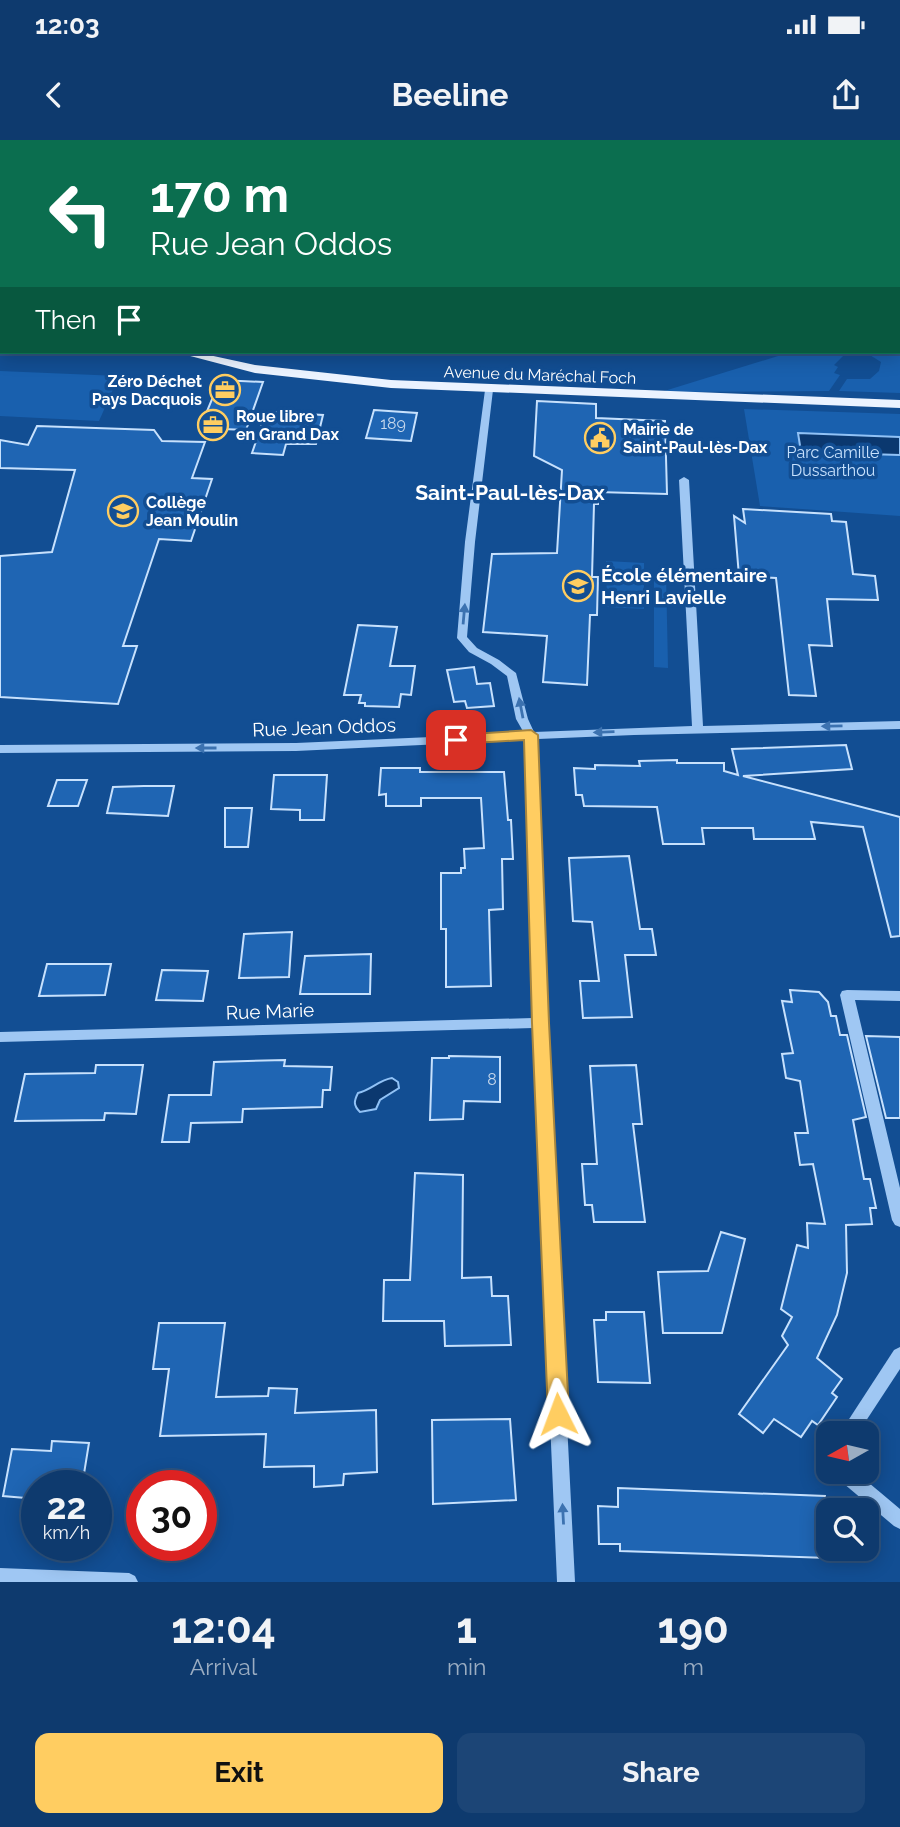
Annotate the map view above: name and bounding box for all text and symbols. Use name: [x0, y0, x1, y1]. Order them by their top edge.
text: 12:03: [35, 10, 99, 40]
icon: back: [35, 76, 73, 114]
text: Beeline: [392, 76, 508, 113]
icon: share: [827, 76, 865, 114]
text: 170 m: [150, 166, 289, 223]
icon: left: [35, 168, 126, 259]
text: Rue Jean Oddos: [150, 225, 392, 262]
icon: arrive: [110, 301, 148, 339]
text: Then: [35, 305, 96, 335]
street label: Avenue du Maréchal Foch: [443, 362, 637, 388]
place label: Zéro Déchet Pays Dacquois: [92, 372, 202, 409]
office icon: Zéro Déchet Pays Dacquois: [208, 373, 242, 407]
place label: Roue libre en Grand Dax: [236, 407, 339, 444]
office icon: Roue libre en Grand Dax: [196, 408, 230, 442]
house number: 189: [380, 414, 406, 433]
place label: Mairie de Saint-Paul-lès-Dax: [623, 420, 768, 457]
public building icon: Mairie de Saint-Paul-lès-Dax: [583, 421, 617, 455]
park label: Parc Camille Dussarthou: [787, 443, 879, 480]
district label: Saint-Paul-lès-Dax: [415, 480, 606, 505]
place label: Collège Jean Moulin: [146, 493, 238, 530]
school or university icon: Collège Jean Moulin: [106, 494, 140, 528]
place label: École élémentaire Henri Lavielle: [601, 564, 767, 608]
school or university icon: École élémentaire Henri Lavielle: [561, 569, 595, 603]
one-way arrow: [459, 603, 470, 625]
one-way arrow: [515, 697, 526, 719]
pin: [426, 710, 486, 770]
street label: Rue Jean Oddos: [252, 713, 396, 741]
icon: arrive: [437, 721, 475, 759]
one-way arrow: [821, 721, 843, 732]
one-way arrow: [593, 726, 615, 737]
one-way arrow: [194, 742, 216, 754]
street label: Rue Marie: [225, 998, 315, 1024]
house number: 8: [487, 1070, 497, 1089]
position arrow: [521, 1377, 595, 1451]
north arrow: [816, 1421, 878, 1484]
map controls: [816, 1421, 879, 1561]
speed limit sign: 30: [126, 1470, 217, 1561]
text: 22: [47, 1486, 86, 1527]
button: search: [816, 1498, 879, 1561]
one-way arrow: [557, 1503, 568, 1525]
text: km/h: [43, 1522, 90, 1543]
text: 12:04: [171, 1604, 276, 1653]
text: 1: [456, 1604, 477, 1653]
text: 190: [658, 1604, 729, 1653]
text: Arrival: [190, 1653, 257, 1680]
text: min: [447, 1653, 486, 1680]
text: m: [683, 1653, 704, 1680]
button: Exit: [35, 1733, 443, 1813]
button: Share: [457, 1733, 865, 1813]

